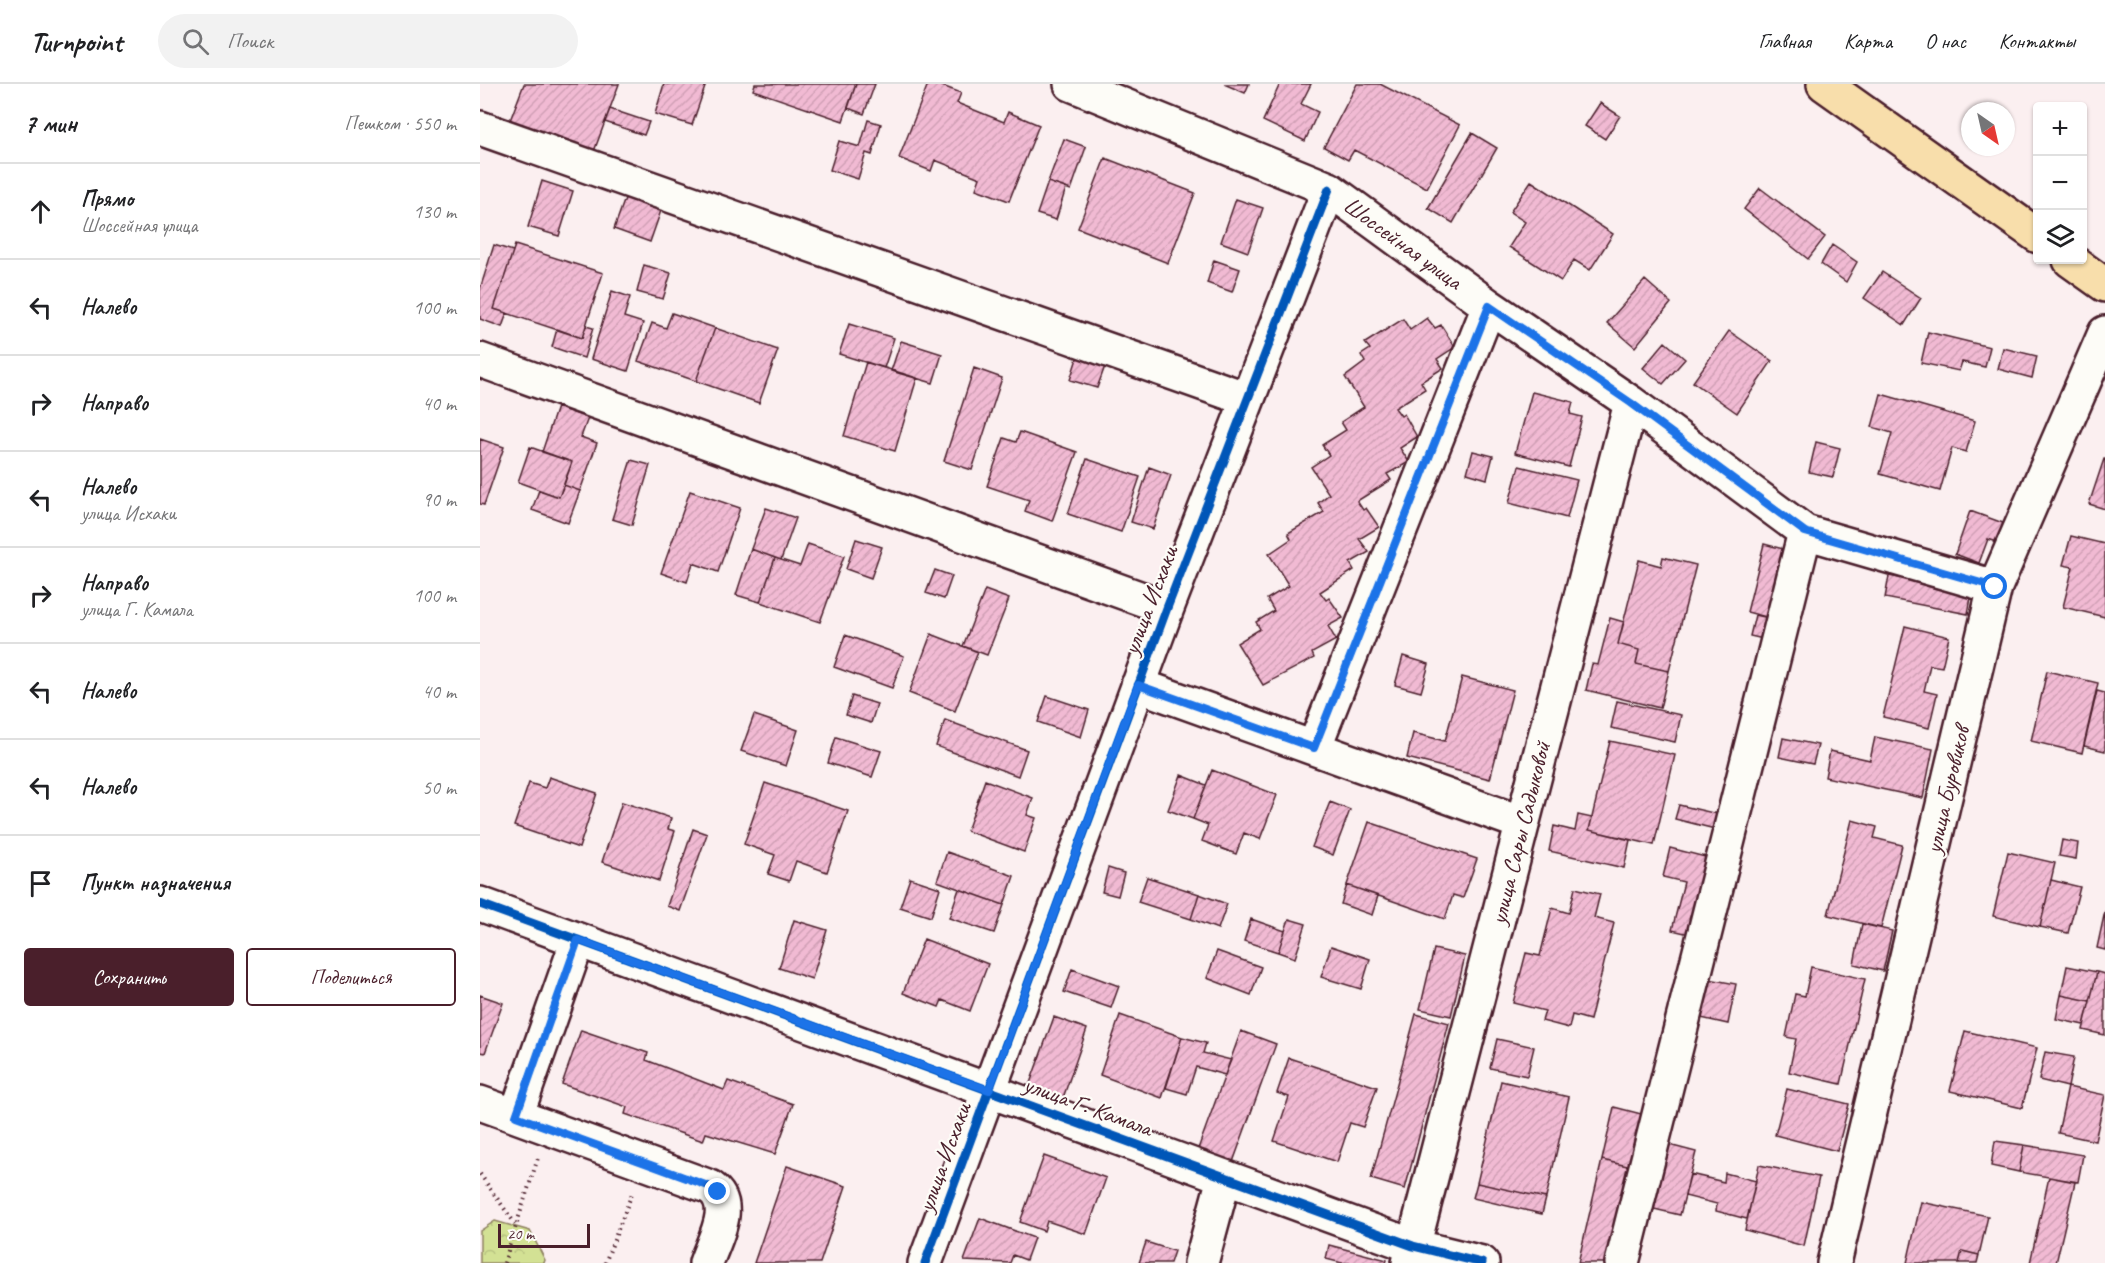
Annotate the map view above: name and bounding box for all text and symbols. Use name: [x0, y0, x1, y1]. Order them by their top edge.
search box: [158, 14, 578, 68]
text: Turnpoint: [30, 24, 122, 59]
icon: search: [179, 25, 212, 58]
text: Поиск: [227, 27, 273, 55]
text: Главная: [1758, 28, 1811, 54]
text: Карта: [1844, 28, 1892, 54]
text: О нас: [1925, 28, 1966, 54]
text: Контакты: [1999, 28, 2075, 54]
north arrow: [1961, 102, 2015, 156]
map controls: [2033, 102, 2087, 264]
button: +: [2033, 102, 2087, 156]
text: 7 мин: [24, 107, 77, 140]
text: Пешком · 550 m: [344, 111, 456, 136]
button: −: [2033, 156, 2087, 210]
text: Прямо: [81, 185, 133, 213]
street label: Шоссейная улица: [1338, 190, 1469, 297]
icon: ahead: [24, 195, 57, 228]
text: 130 m: [413, 199, 456, 224]
button: layers: [2033, 210, 2087, 264]
text: Шоссейная улица: [81, 213, 197, 238]
icon: left: [24, 291, 57, 324]
text: Налево: [81, 293, 137, 321]
text: 100 m: [413, 295, 456, 320]
icon: right: [24, 387, 57, 420]
text: Направо: [81, 389, 148, 417]
text: 40 m: [422, 391, 456, 416]
text: Налево: [81, 473, 137, 501]
icon: left: [24, 483, 57, 516]
text: 90 m: [422, 487, 456, 512]
text: улица Исхаки: [81, 501, 176, 526]
street label: улица Исхаки: [1115, 540, 1185, 661]
text: Направо: [81, 569, 148, 597]
route start: [1981, 573, 2007, 599]
icon: right: [24, 579, 57, 612]
text: 100 m: [413, 583, 456, 608]
text: улица Г. Камала: [81, 597, 193, 622]
icon: left: [24, 675, 57, 708]
text: Налево: [81, 677, 137, 705]
text: 40 m: [422, 679, 456, 704]
street label: улица Буровиков: [1917, 719, 1977, 858]
street label: улица Сары Садыковой: [1482, 737, 1558, 930]
icon: left: [24, 771, 57, 804]
text: Налево: [81, 773, 137, 801]
text: 50 m: [422, 775, 456, 800]
icon: arrive: [24, 867, 57, 900]
text: Пункт назначения: [81, 869, 230, 897]
button: Сохранить: [24, 948, 234, 1006]
button: Поделиться: [246, 948, 456, 1006]
street label: улица Г. Камала: [1018, 1068, 1158, 1144]
street label: улица Исхаки: [910, 1097, 978, 1218]
route end: [704, 1178, 730, 1204]
scale bar: [498, 1221, 590, 1248]
text: 20 m: [507, 1224, 534, 1244]

